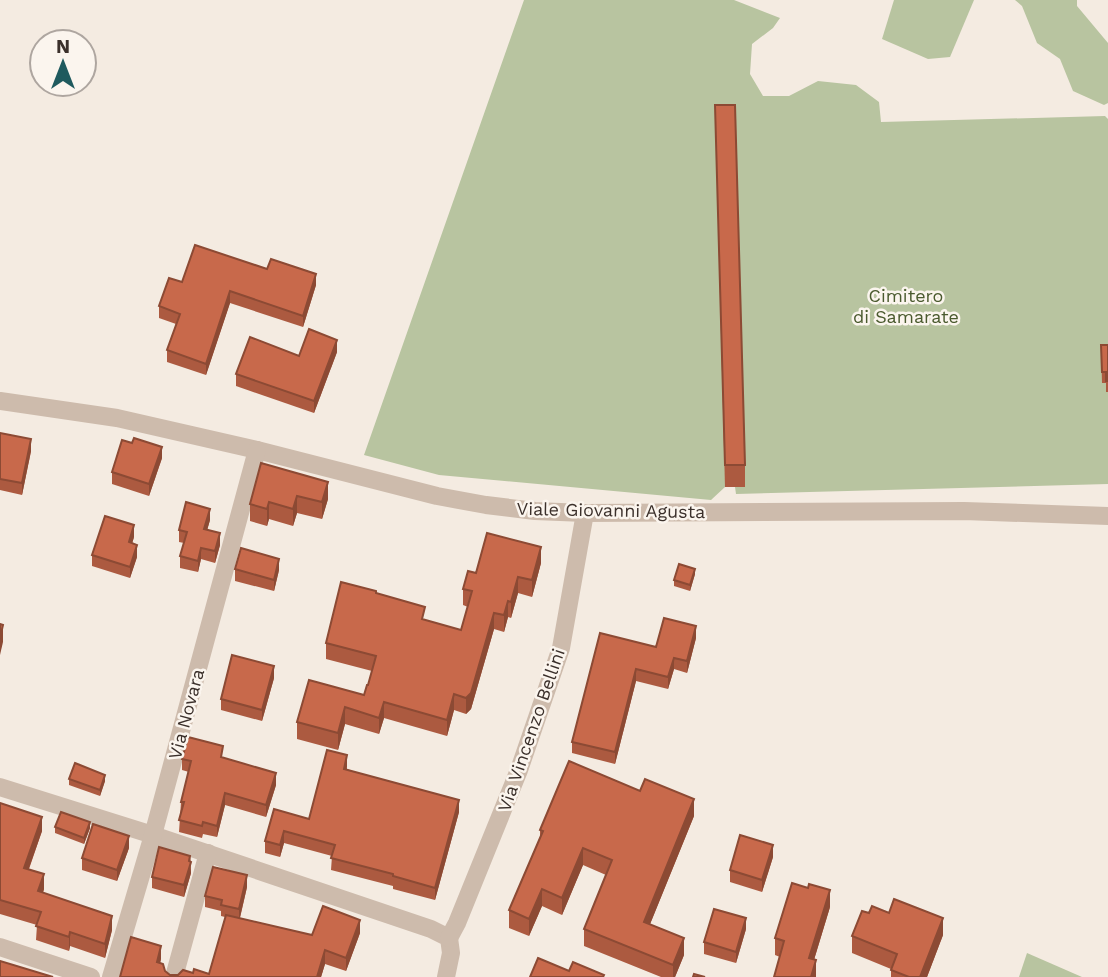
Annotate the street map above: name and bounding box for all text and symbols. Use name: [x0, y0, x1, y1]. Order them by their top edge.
north arrow: [28, 28, 98, 98]
text: N: [56, 35, 70, 58]
park label: Cimitero di Samarate: [853, 285, 959, 327]
street label: Viale Giovanni Agusta: [516, 498, 706, 522]
street label: Via Vincenzo Bellini: [493, 646, 569, 814]
street label: Via Novara: [164, 666, 208, 762]

